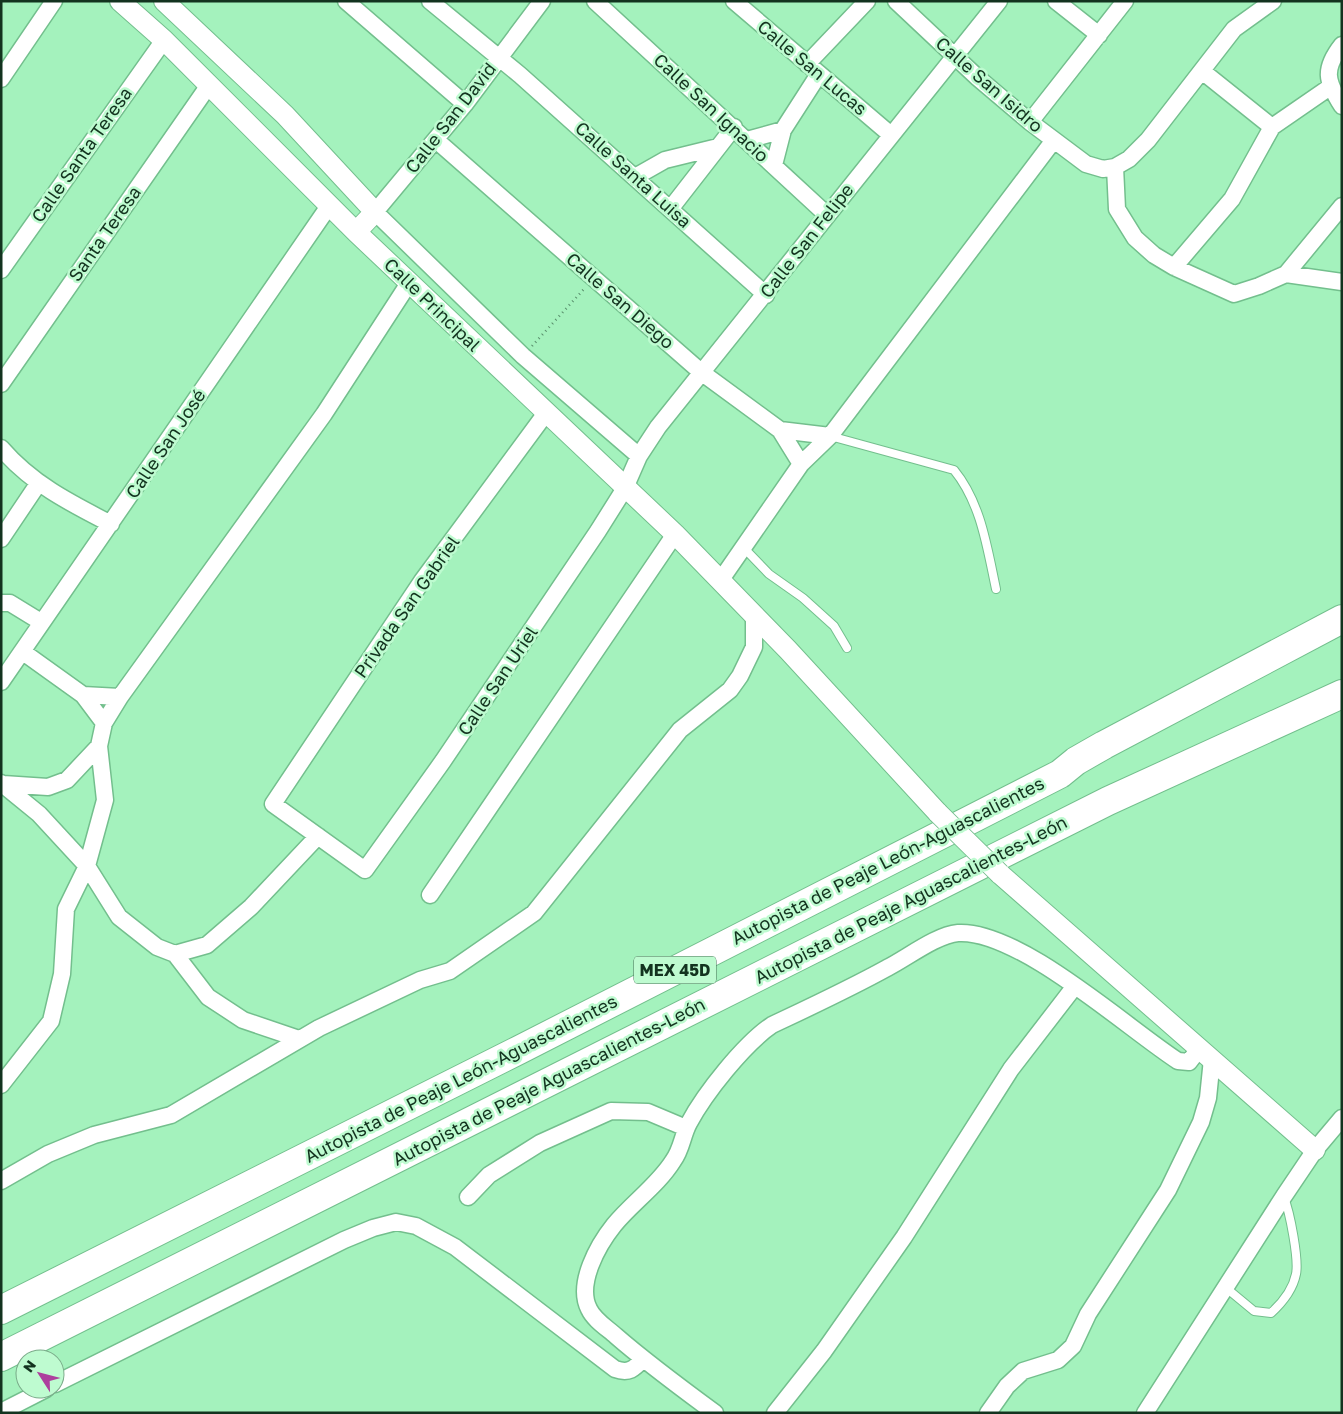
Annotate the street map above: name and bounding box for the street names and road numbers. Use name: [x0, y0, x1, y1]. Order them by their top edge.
street label: Calle San Lucas: [753, 15, 872, 119]
street label: Calle San Isidro: [932, 32, 1048, 137]
street label: Calle San Ignacio: [650, 48, 774, 166]
street label: Calle San David: [400, 58, 500, 177]
street label: Calle Santa Teresa: [26, 83, 136, 226]
street label: Calle Santa Luisa: [571, 116, 696, 232]
street label: Calle San Felipe: [755, 179, 858, 302]
street label: Santa Teresa: [63, 181, 145, 285]
street label: Calle San Diego: [562, 247, 679, 353]
street label: Calle Principal: [380, 253, 485, 356]
street label: Calle San José: [121, 385, 210, 502]
street label: Privada San Gabriel: [349, 531, 464, 682]
street label: Calle San Uriel: [453, 621, 542, 739]
street label: Autopista de Peaje León-Aguascalientes: [728, 771, 1047, 949]
street label: Autopista de Peaje Aguascalientes-León: [751, 810, 1070, 988]
road number: MEX 45D: [634, 956, 716, 984]
street label: Autopista de Peaje León-Aguascalientes: [301, 989, 620, 1167]
street label: Autopista de Peaje Aguascalientes-León: [389, 992, 708, 1170]

